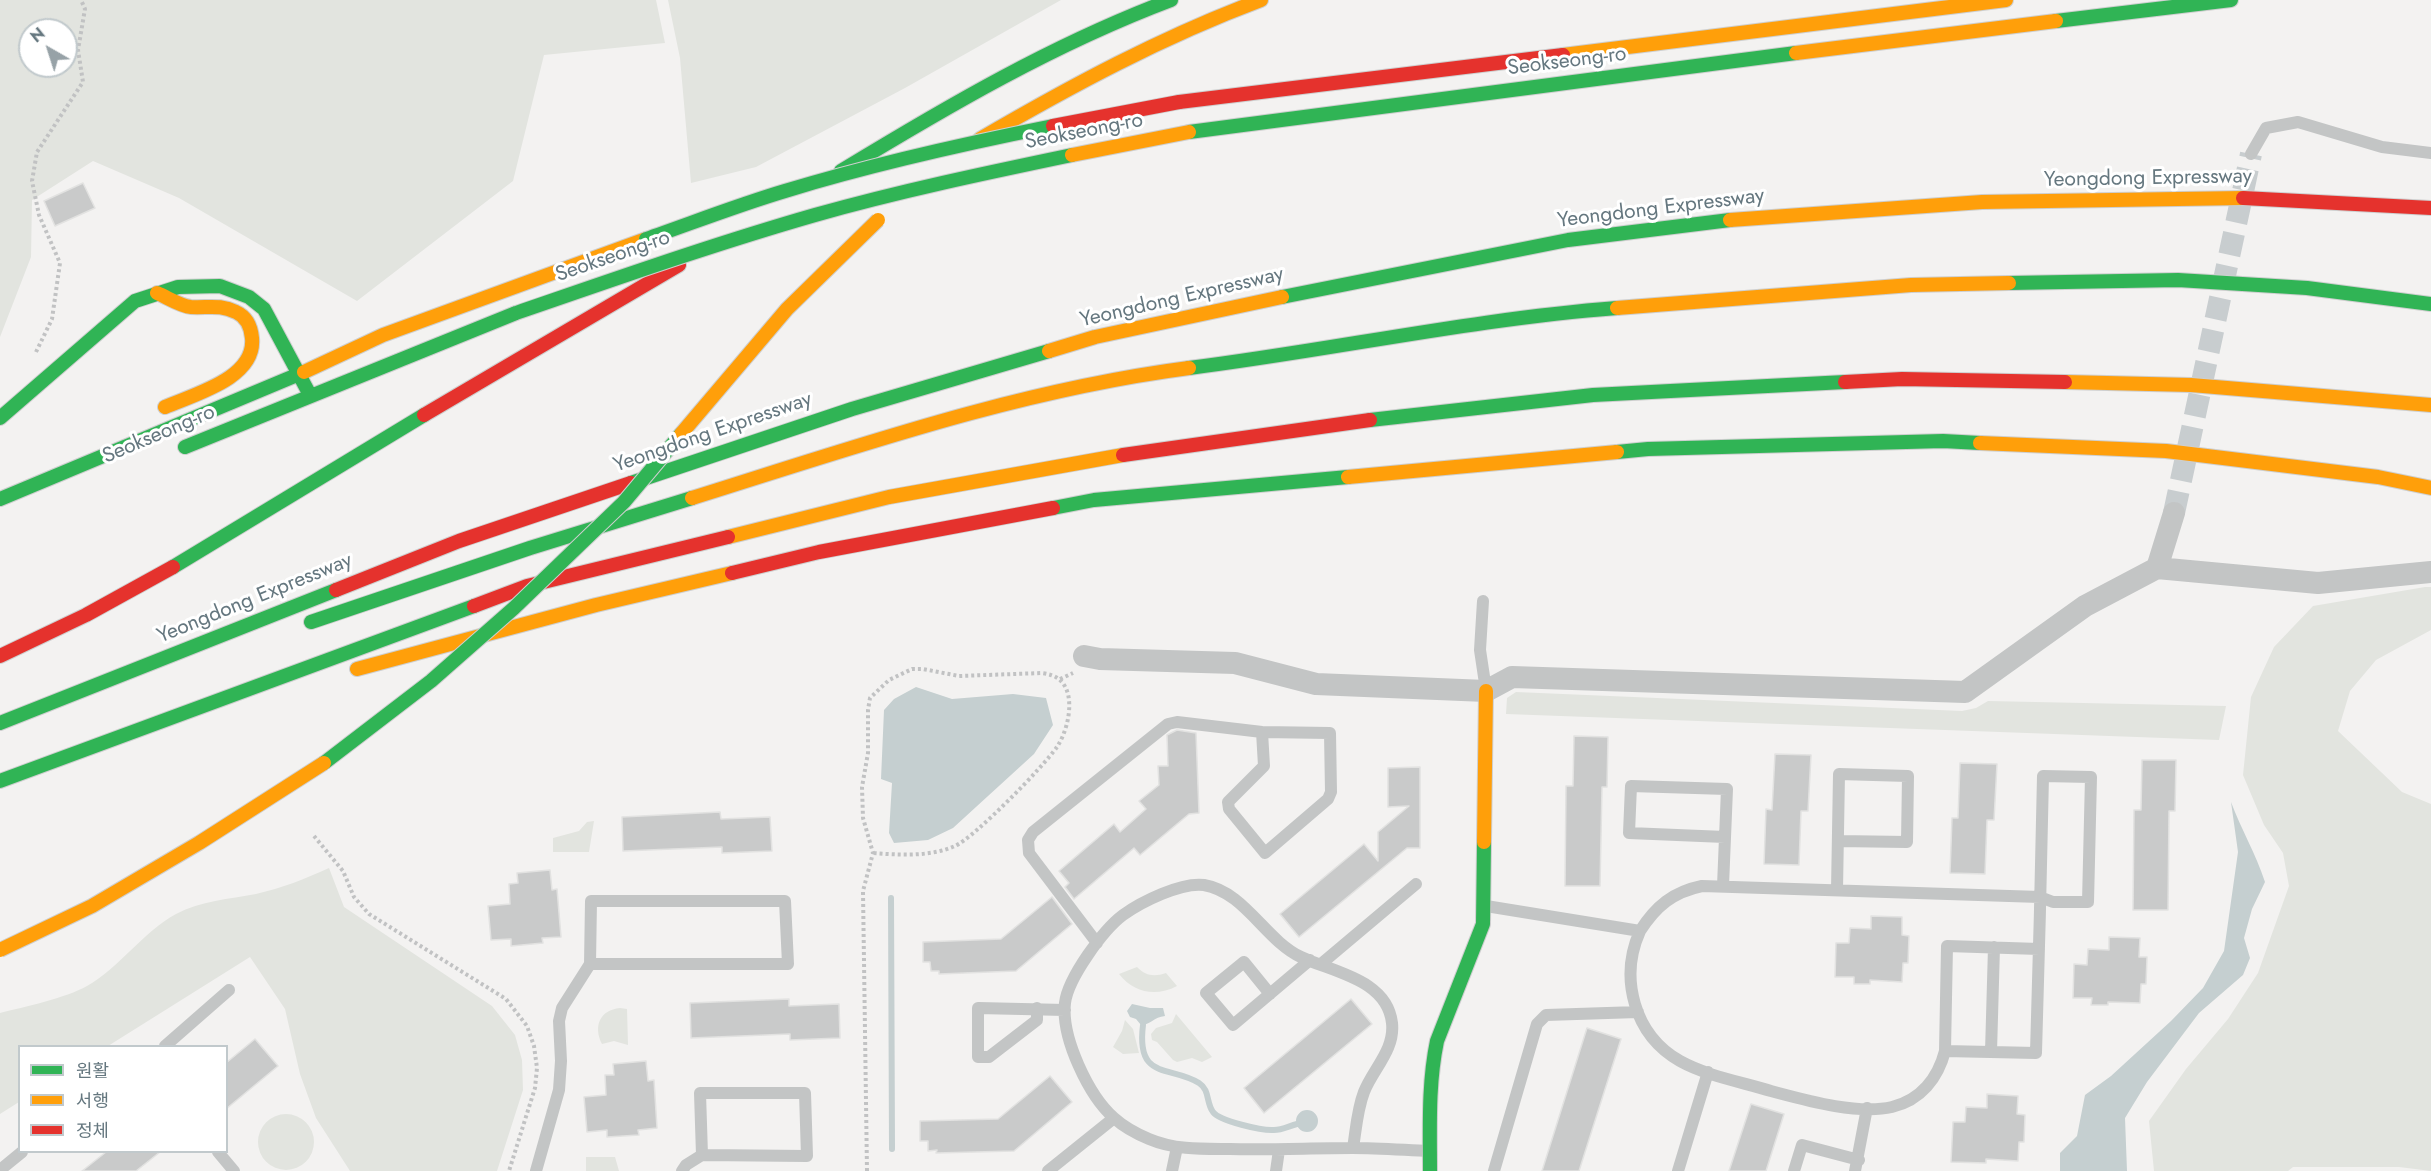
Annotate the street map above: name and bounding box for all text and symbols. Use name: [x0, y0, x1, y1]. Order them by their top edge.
north arrow: [18, 18, 78, 78]
text: N: [25, 22, 50, 48]
street label: Seokseong-ro: [1506, 42, 1628, 82]
street label: Seokseong-ro: [1023, 108, 1145, 156]
street label: Yeongdong Expressway: [2044, 165, 2252, 193]
street label: Yeongdong Expressway: [1556, 184, 1766, 234]
street label: Seokseong-ro: [552, 226, 674, 288]
street label: Yeongdong Expressway: [1078, 262, 1286, 334]
street label: Yeongdong Expressway: [611, 387, 815, 479]
street label: Seokseong-ro: [99, 400, 219, 470]
street label: Yeongdong Expressway: [154, 548, 356, 650]
legend: [18, 1045, 228, 1153]
text: 원활: [76, 1058, 109, 1084]
text: 서행: [76, 1088, 109, 1114]
text: 정체: [76, 1118, 109, 1144]

